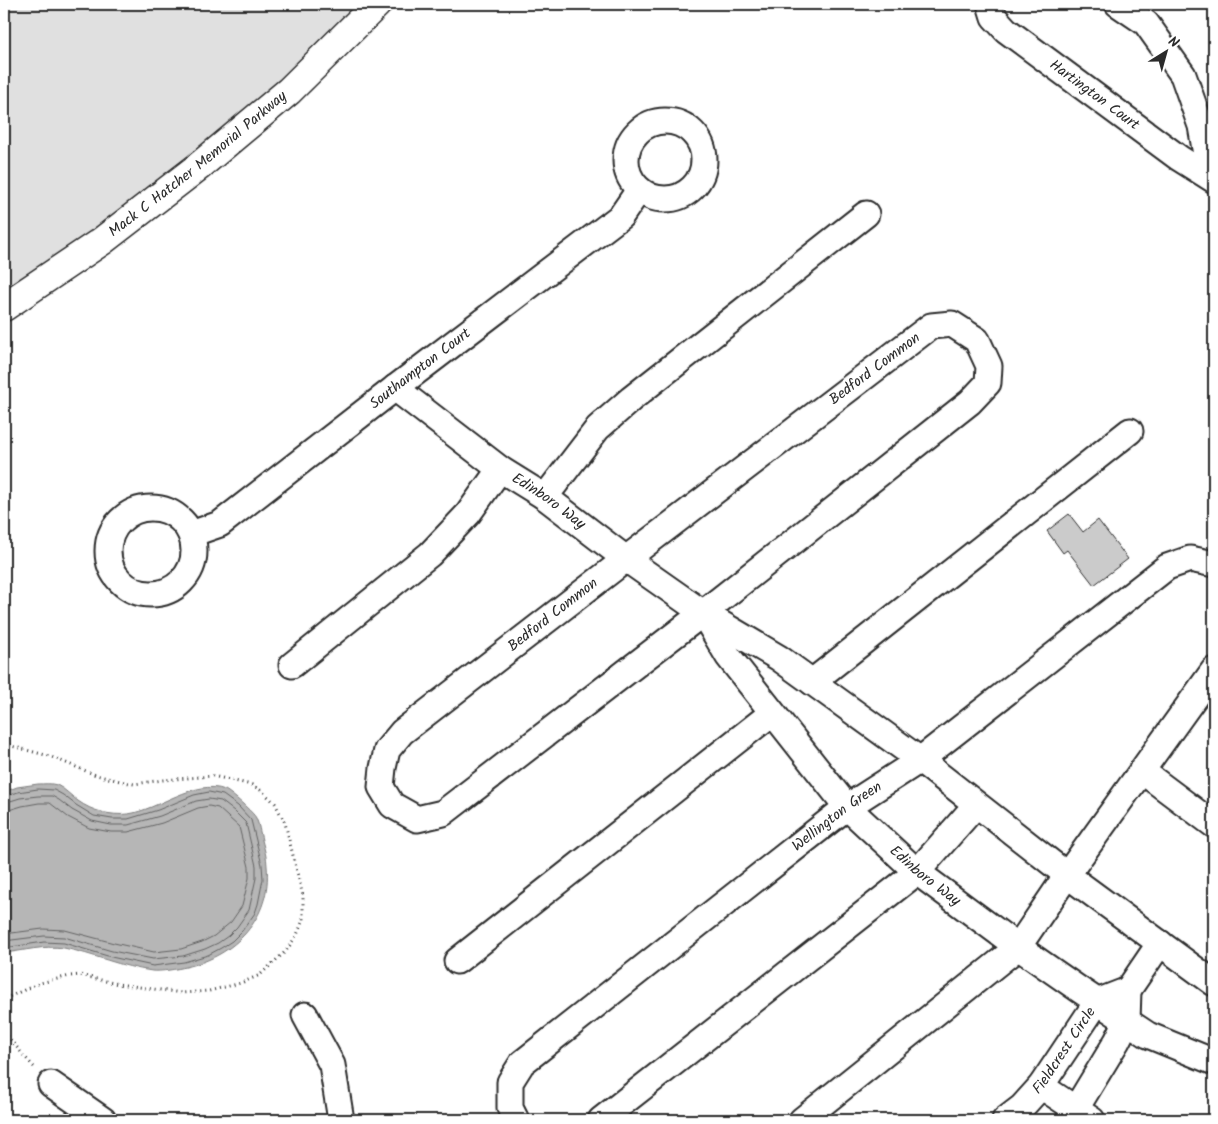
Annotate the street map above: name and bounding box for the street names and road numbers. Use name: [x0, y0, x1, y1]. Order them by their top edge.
street label: Hartington Court: [1044, 54, 1145, 137]
street label: Mack C Hatcher Memorial Parkway: [104, 85, 293, 244]
street label: Southampton Court: [364, 322, 476, 416]
street label: Bedford Common: [824, 327, 926, 411]
street label: Edinboro Way: [507, 467, 592, 537]
street label: Bedford Common: [503, 572, 603, 658]
street label: Wellington Green: [787, 775, 887, 858]
street label: Edinboro Way: [884, 840, 966, 913]
street label: Fieldcrest Circle: [1027, 1002, 1103, 1100]

